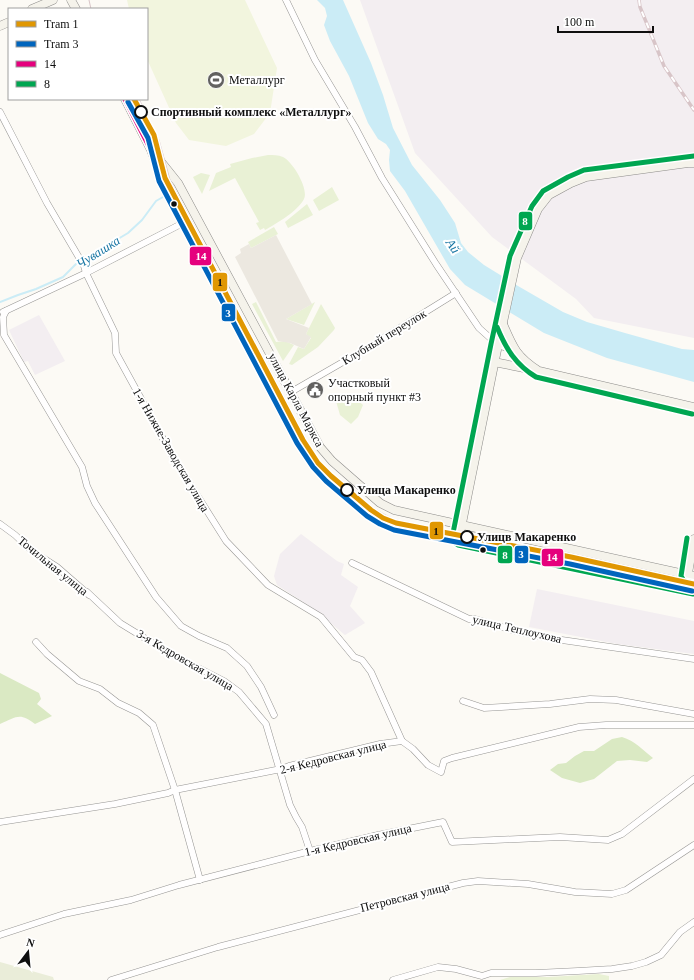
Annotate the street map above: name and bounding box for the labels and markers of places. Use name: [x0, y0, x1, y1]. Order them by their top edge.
sports icon: Металлург: [206, 70, 226, 90]
place label: Металлург: [229, 73, 285, 87]
marker: Спортивный комплекс «Металлург»: [134, 105, 148, 119]
place label: Спортивный комплекс «Металлург»: [151, 105, 351, 119]
unlabelled marker: [169, 199, 179, 209]
place label: Участковый опорный пункт #3: [328, 376, 421, 404]
public building icon: Участковый опорный пункт #3: [305, 380, 325, 400]
marker: Улица Макаренко: [340, 483, 354, 497]
place label: Улица Макаренко: [357, 483, 456, 497]
marker: Улицв Макаренко: [460, 530, 474, 544]
place label: Улицв Макаренко: [477, 530, 576, 544]
unlabelled marker: [478, 545, 488, 555]

